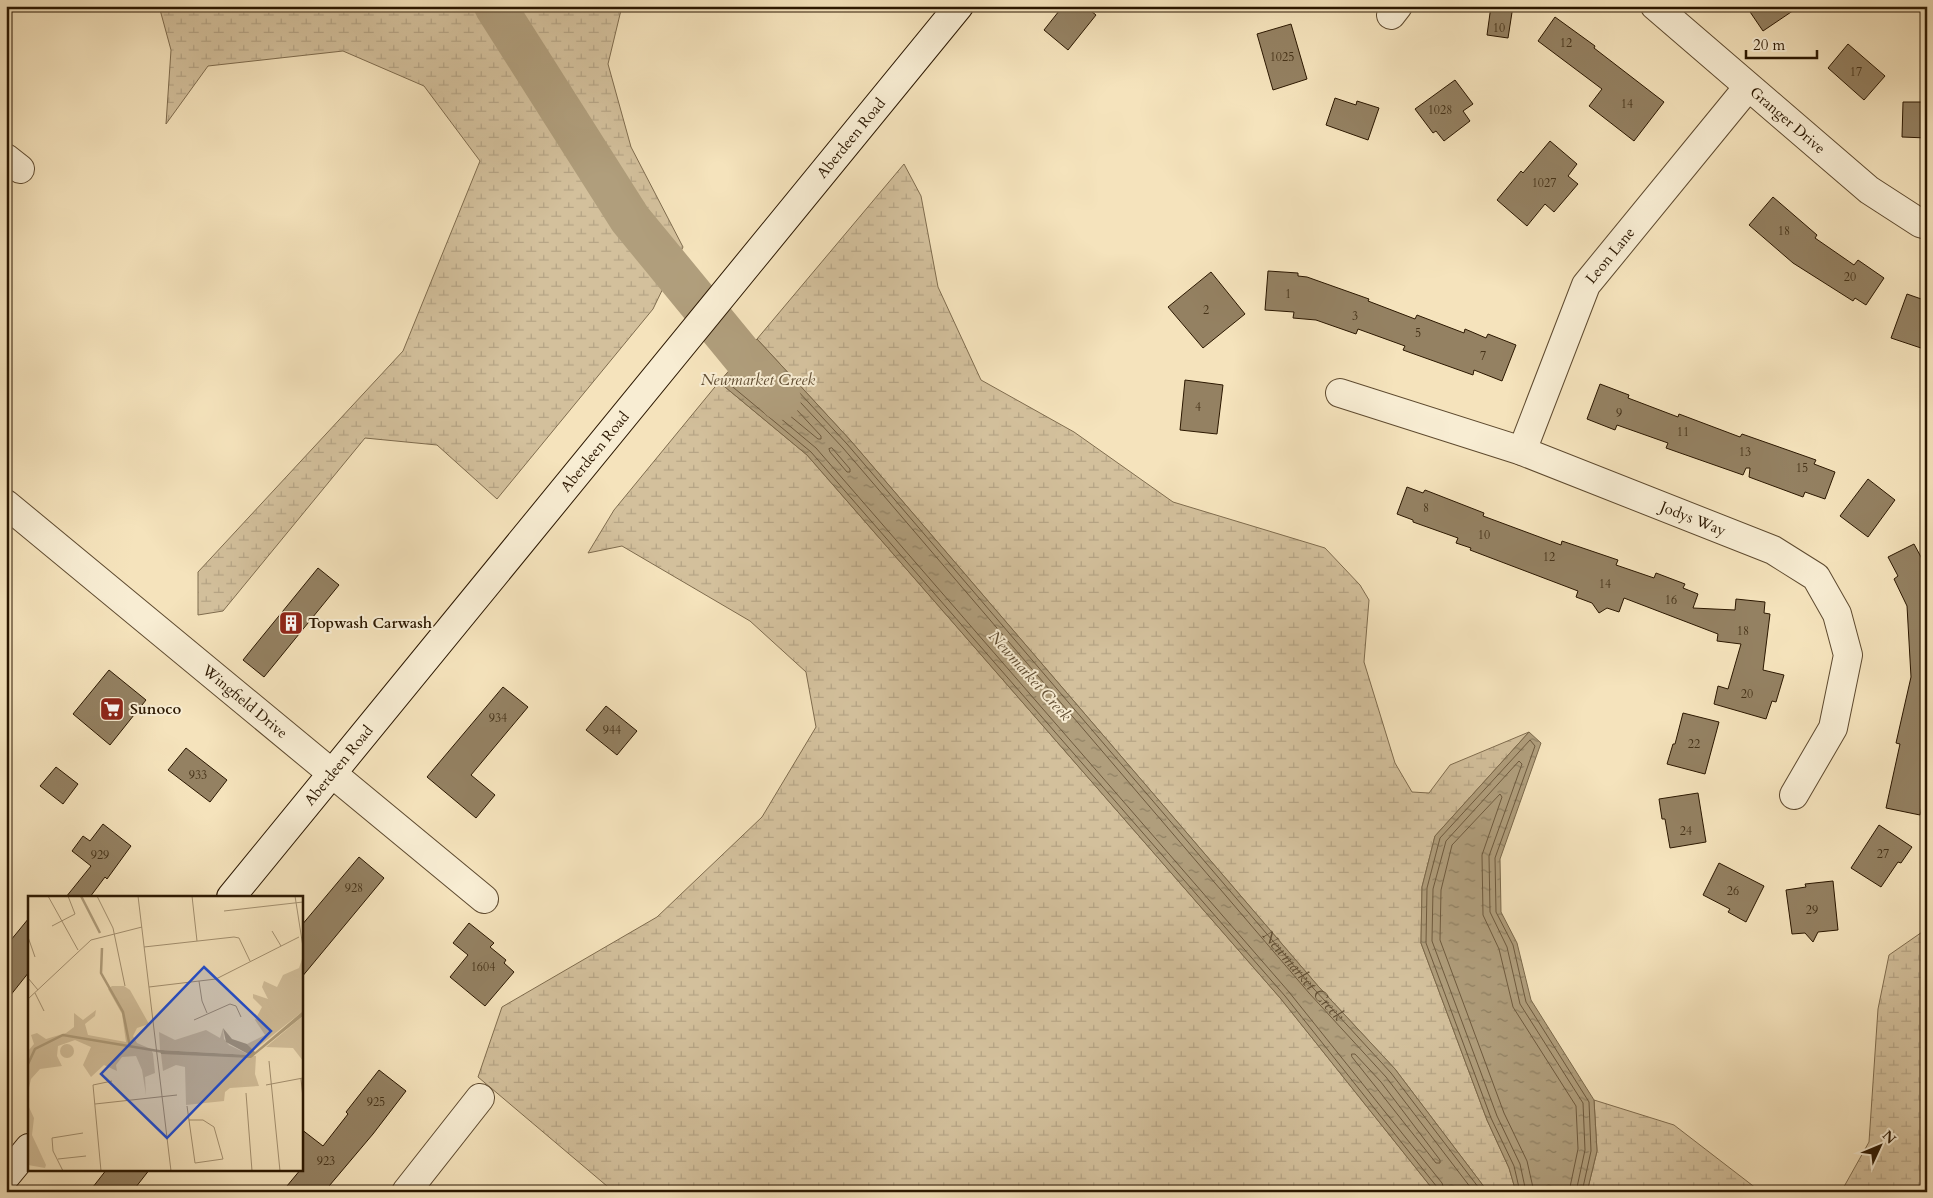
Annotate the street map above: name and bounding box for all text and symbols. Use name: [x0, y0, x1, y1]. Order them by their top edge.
house number: 10: [1493, 20, 1505, 36]
scale bar: [1746, 28, 1817, 60]
house number: 12: [1560, 35, 1572, 51]
text: 20 m: [1753, 35, 1785, 55]
house number: 1025: [1270, 49, 1294, 65]
house number: 17: [1850, 64, 1862, 80]
street label: Granger Drive: [1746, 82, 1830, 158]
street label: Aberdeen Road: [812, 94, 890, 182]
house number: 14: [1621, 96, 1633, 112]
house number: 1028: [1428, 102, 1452, 118]
house number: 1027: [1532, 175, 1556, 191]
street label: Leon Lane: [1581, 223, 1639, 288]
house number: 18: [1778, 223, 1790, 239]
house number: 20: [1844, 269, 1856, 285]
house number: 1: [1285, 286, 1291, 302]
house number: 2: [1203, 302, 1209, 318]
house number: 3: [1352, 308, 1358, 324]
house number: 5: [1415, 325, 1421, 341]
house number: 7: [1480, 348, 1486, 364]
water label: Newmarket Creek: [701, 369, 815, 391]
house number: 4: [1195, 399, 1201, 415]
house number: 9: [1616, 405, 1622, 421]
street label: Aberdeen Road: [556, 407, 634, 496]
house number: 11: [1677, 424, 1689, 440]
house number: 13: [1739, 444, 1751, 460]
house number: 15: [1796, 460, 1808, 476]
street label: Jodys Way: [1655, 496, 1729, 541]
house number: 8: [1423, 500, 1429, 516]
house number: 10: [1478, 527, 1490, 543]
house number: 12: [1543, 549, 1555, 565]
house number: 14: [1599, 576, 1611, 592]
house number: 16: [1665, 592, 1677, 608]
building icon: Topwash Carwash: [278, 610, 304, 636]
place label: Topwash Carwash: [308, 613, 433, 633]
house number: 18: [1737, 623, 1749, 639]
water label: Newmarket Creek: [983, 626, 1077, 726]
street label: Wingfield Drive: [197, 660, 292, 743]
house number: 20: [1741, 686, 1753, 702]
supermarket icon: Sunoco: [99, 696, 125, 722]
place label: Sunoco: [130, 699, 181, 719]
house number: 934: [489, 710, 507, 726]
street label: Aberdeen Road: [300, 721, 377, 810]
house number: 944: [603, 722, 621, 738]
house number: 22: [1688, 736, 1700, 752]
house number: 933: [189, 767, 207, 783]
house number: 24: [1680, 823, 1692, 839]
house number: 27: [1877, 846, 1889, 862]
house number: 929: [91, 847, 109, 863]
house number: 928: [345, 880, 363, 896]
house number: 26: [1727, 883, 1739, 899]
inset map: [28, 896, 302, 1170]
house number: 29: [1806, 902, 1818, 918]
water label: Newmarket Creek: [1257, 925, 1349, 1026]
house number: 1604: [471, 959, 495, 975]
house number: 925: [367, 1094, 385, 1110]
north arrow: [1856, 1120, 1906, 1170]
text: N: [1878, 1126, 1900, 1148]
house number: 923: [317, 1153, 335, 1169]

